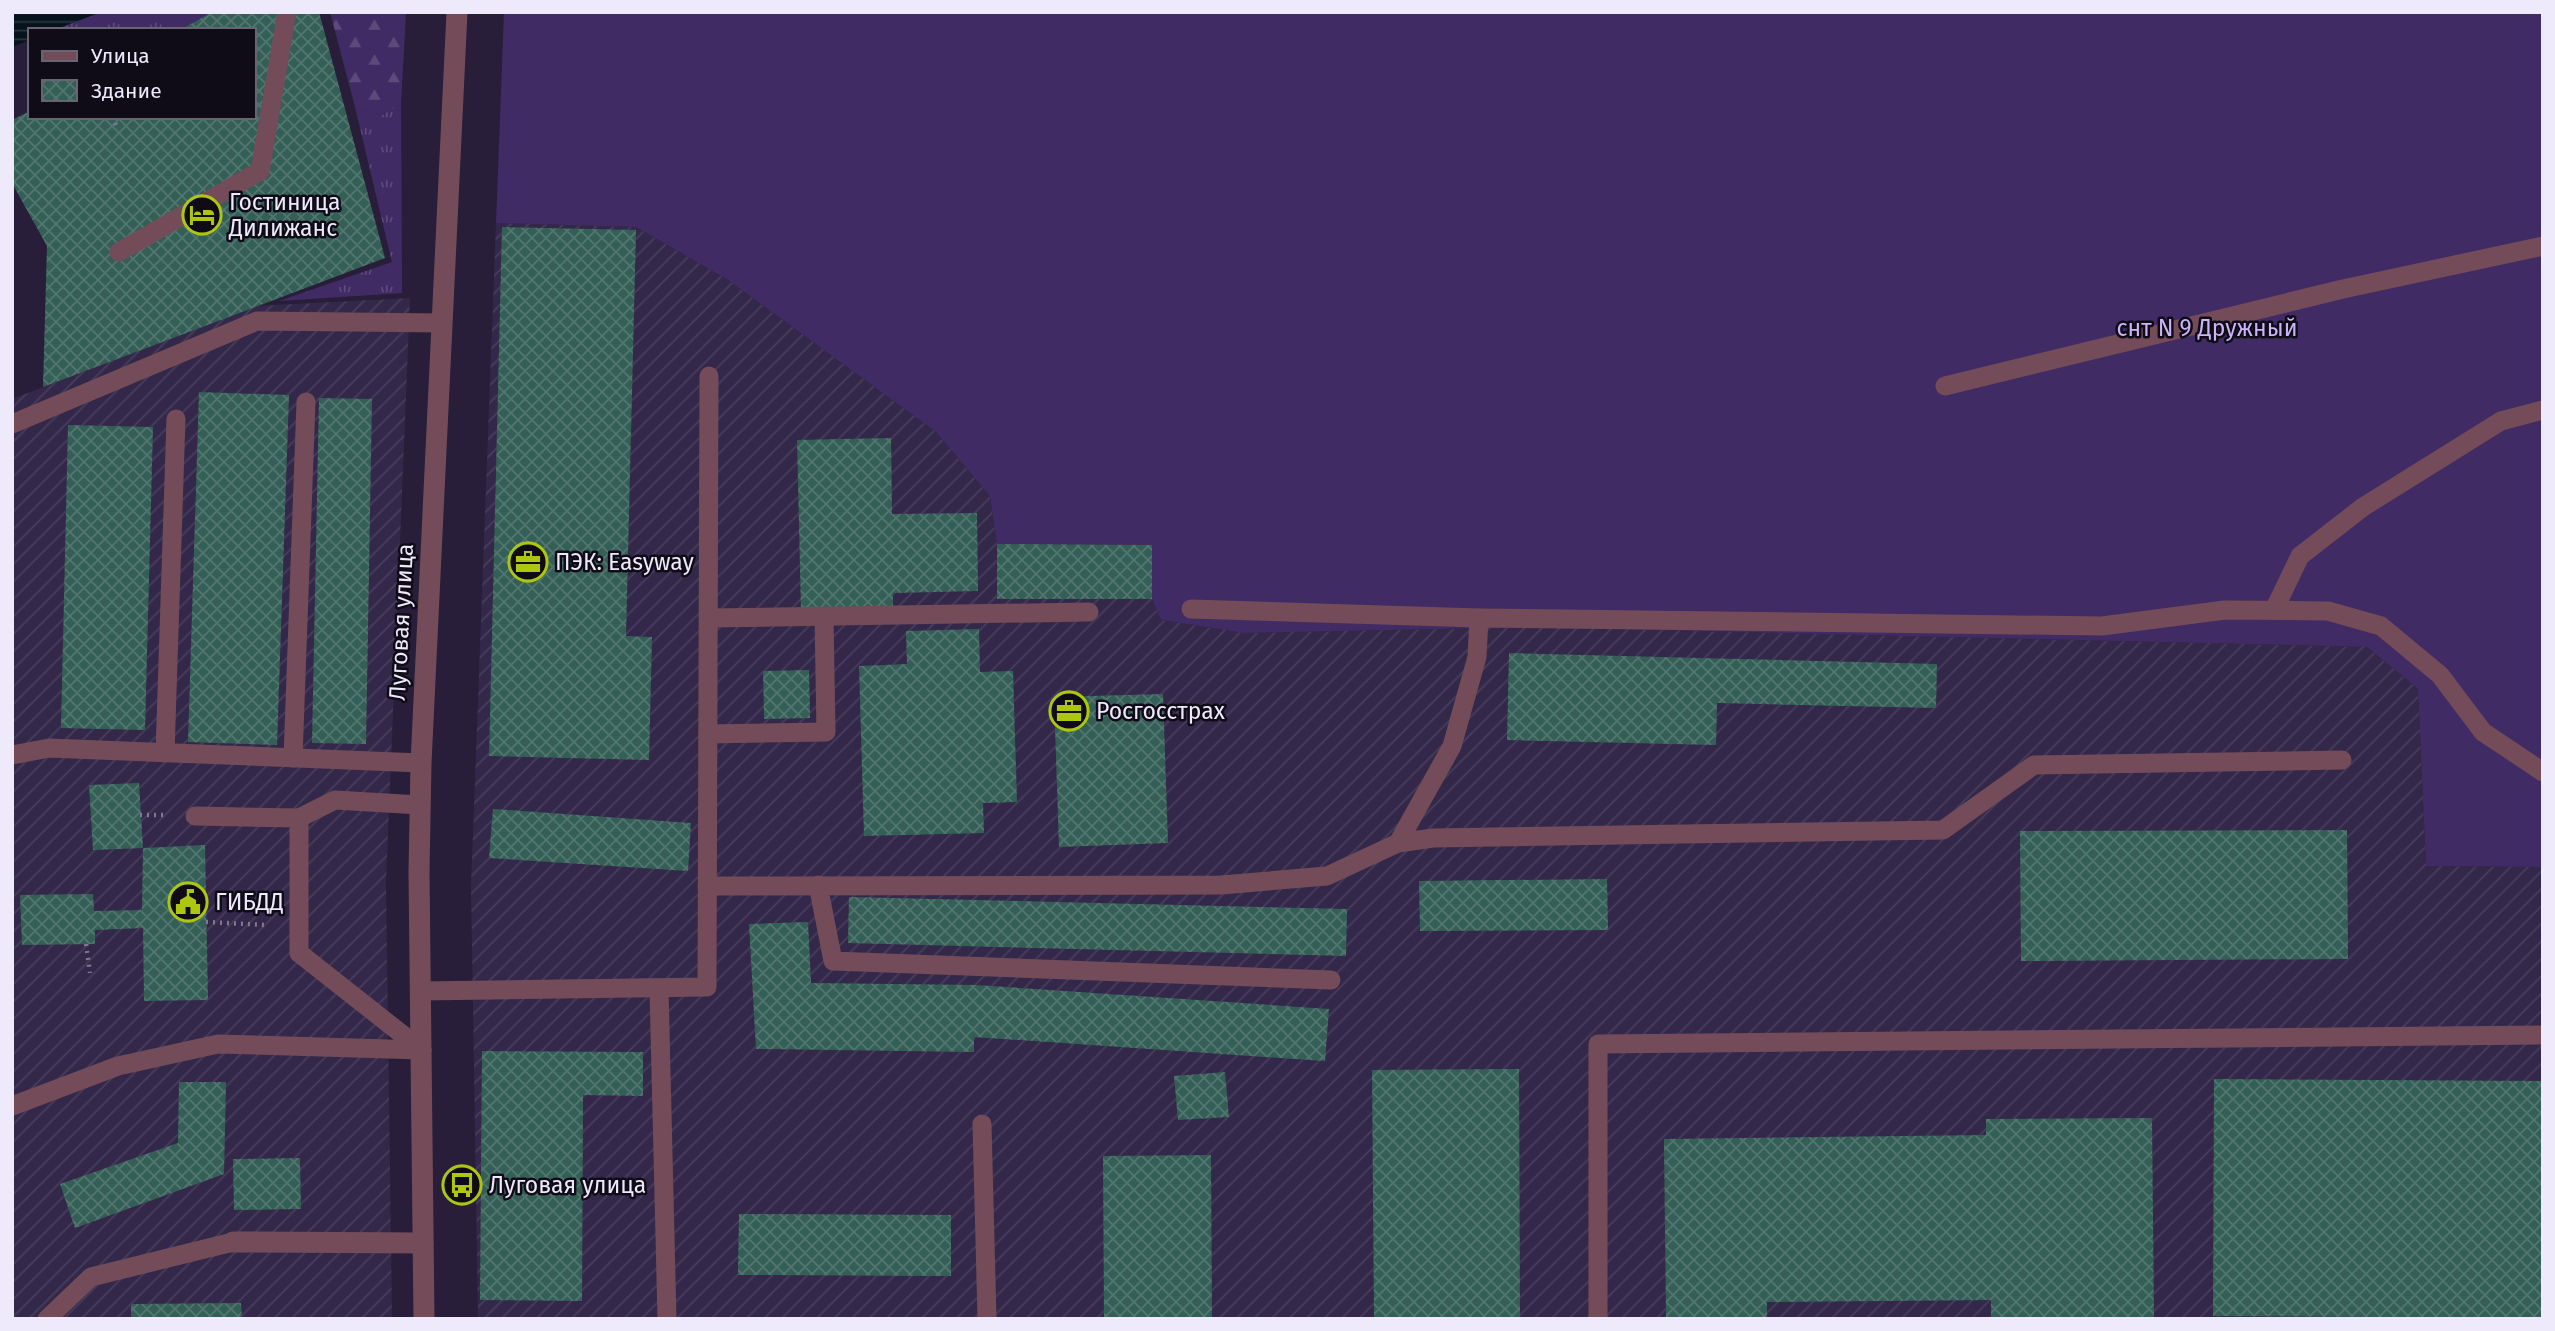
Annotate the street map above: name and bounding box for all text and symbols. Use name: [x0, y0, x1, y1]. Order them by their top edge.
legend: [28, 28, 256, 119]
text: Улица: [91, 43, 150, 69]
text: Здание: [91, 78, 162, 104]
place label: Гостиница Дилижанс: [228, 188, 340, 242]
hotel icon: Гостиница Дилижанс: [181, 194, 223, 236]
park label: снт N 9 Дружный: [2117, 314, 2297, 342]
office icon: ПЭК: Easyway: [507, 541, 549, 583]
street label: Луговая улица: [383, 543, 419, 701]
place label: ПЭК: Easyway: [555, 548, 694, 576]
office icon: Росгосстрах: [1048, 690, 1090, 732]
place label: Росгосстрах: [1096, 697, 1226, 725]
public building icon: ГИБДД: [167, 881, 209, 923]
place label: ГИБДД: [215, 888, 284, 916]
bus stop icon: Луговая улица: [441, 1164, 483, 1206]
place label: Луговая улица: [489, 1171, 646, 1199]

